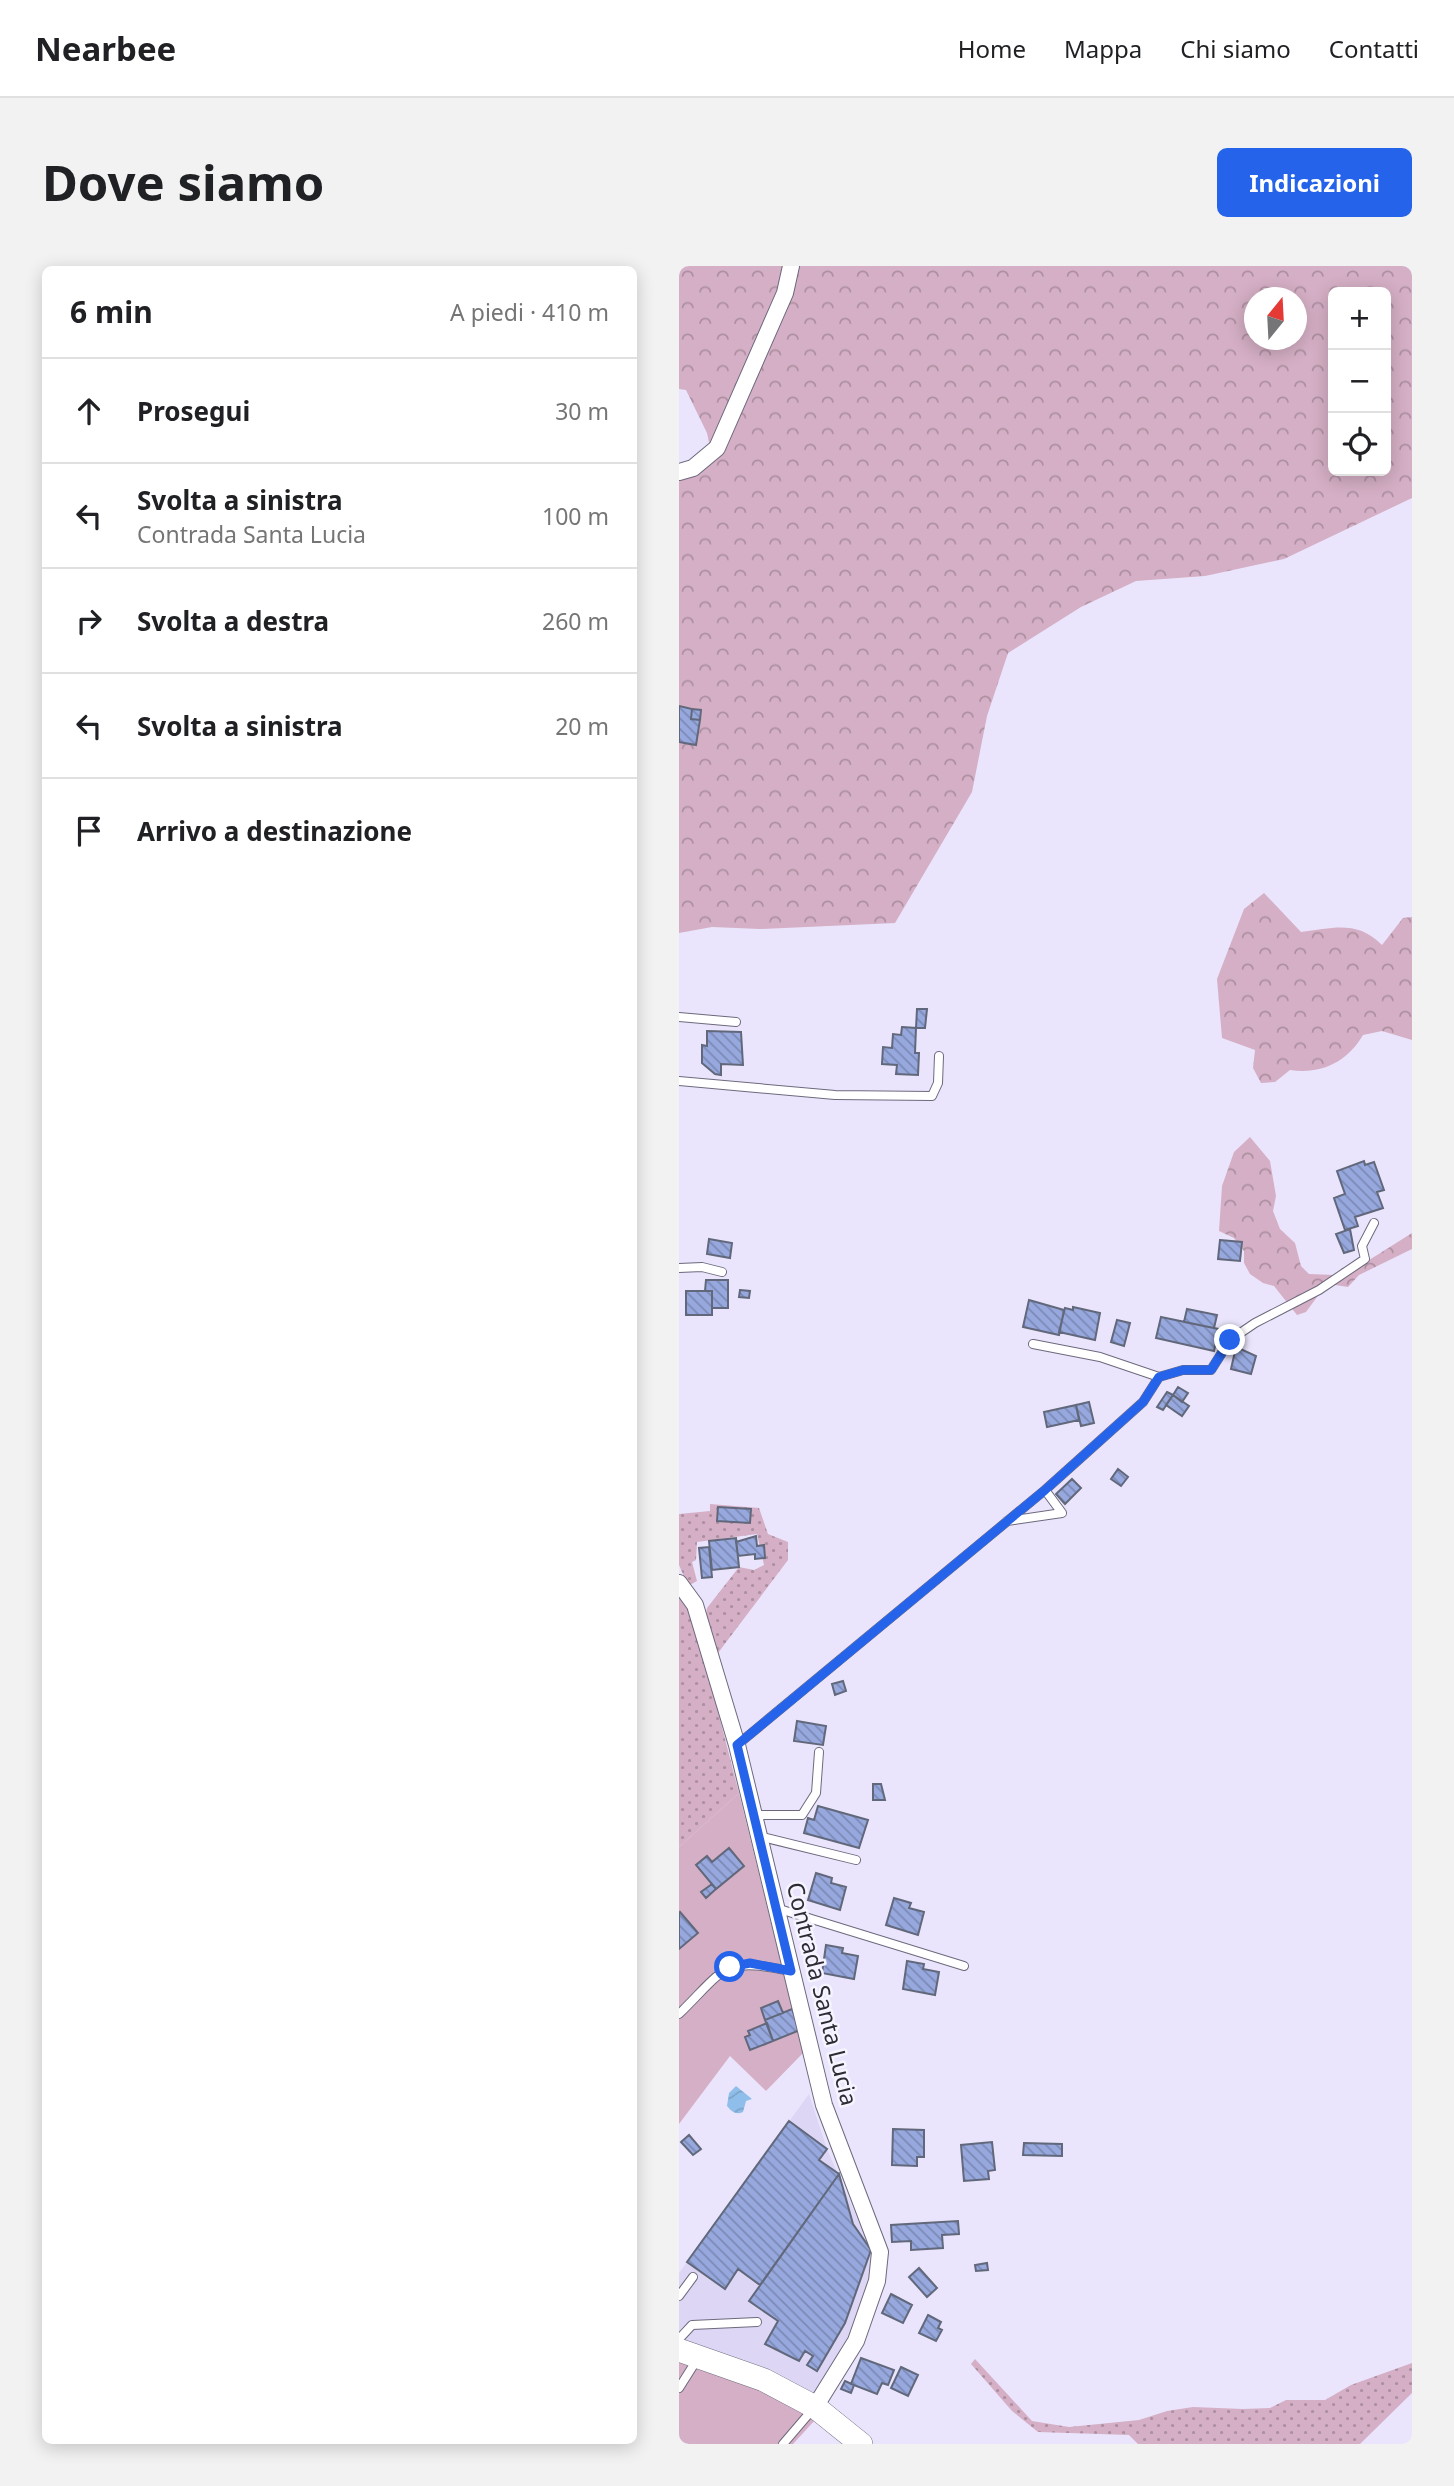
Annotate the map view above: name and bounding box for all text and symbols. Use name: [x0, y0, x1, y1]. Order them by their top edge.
text: Nearbee: [35, 26, 176, 71]
text: Home: [958, 32, 1026, 65]
text: Mappa: [1064, 32, 1142, 65]
text: Chi siamo: [1180, 32, 1291, 65]
text: Contatti: [1329, 32, 1419, 65]
button: Indicazioni: [1217, 148, 1412, 217]
text: Dove siamo: [42, 149, 325, 215]
north arrow: [1244, 287, 1307, 350]
map controls: [1328, 287, 1391, 476]
button: +: [1328, 287, 1391, 350]
text: 6 min: [70, 291, 153, 332]
text: A piedi · 410 m: [450, 296, 609, 328]
button: −: [1328, 350, 1391, 413]
icon: ahead: [70, 392, 108, 430]
text: Prosegui: [137, 393, 250, 429]
text: 30 m: [555, 395, 609, 427]
button: locate: [1328, 413, 1391, 476]
text: Svolta a sinistra: [137, 482, 343, 518]
icon: left: [70, 497, 108, 535]
text: 100 m: [542, 500, 609, 532]
text: Contrada Santa Lucia: [137, 518, 366, 550]
icon: right: [70, 602, 108, 640]
text: Svolta a destra: [137, 603, 329, 639]
text: 260 m: [542, 605, 609, 637]
icon: left: [70, 707, 108, 745]
text: Svolta a sinistra: [137, 708, 343, 744]
text: 20 m: [555, 710, 609, 742]
icon: arrive: [70, 812, 108, 850]
text: Arrivo a destinazione: [137, 813, 412, 849]
route end: [1214, 1324, 1245, 1355]
street label: Contrada Santa Lucia: [780, 1879, 866, 2109]
route start: [714, 1951, 745, 1982]

